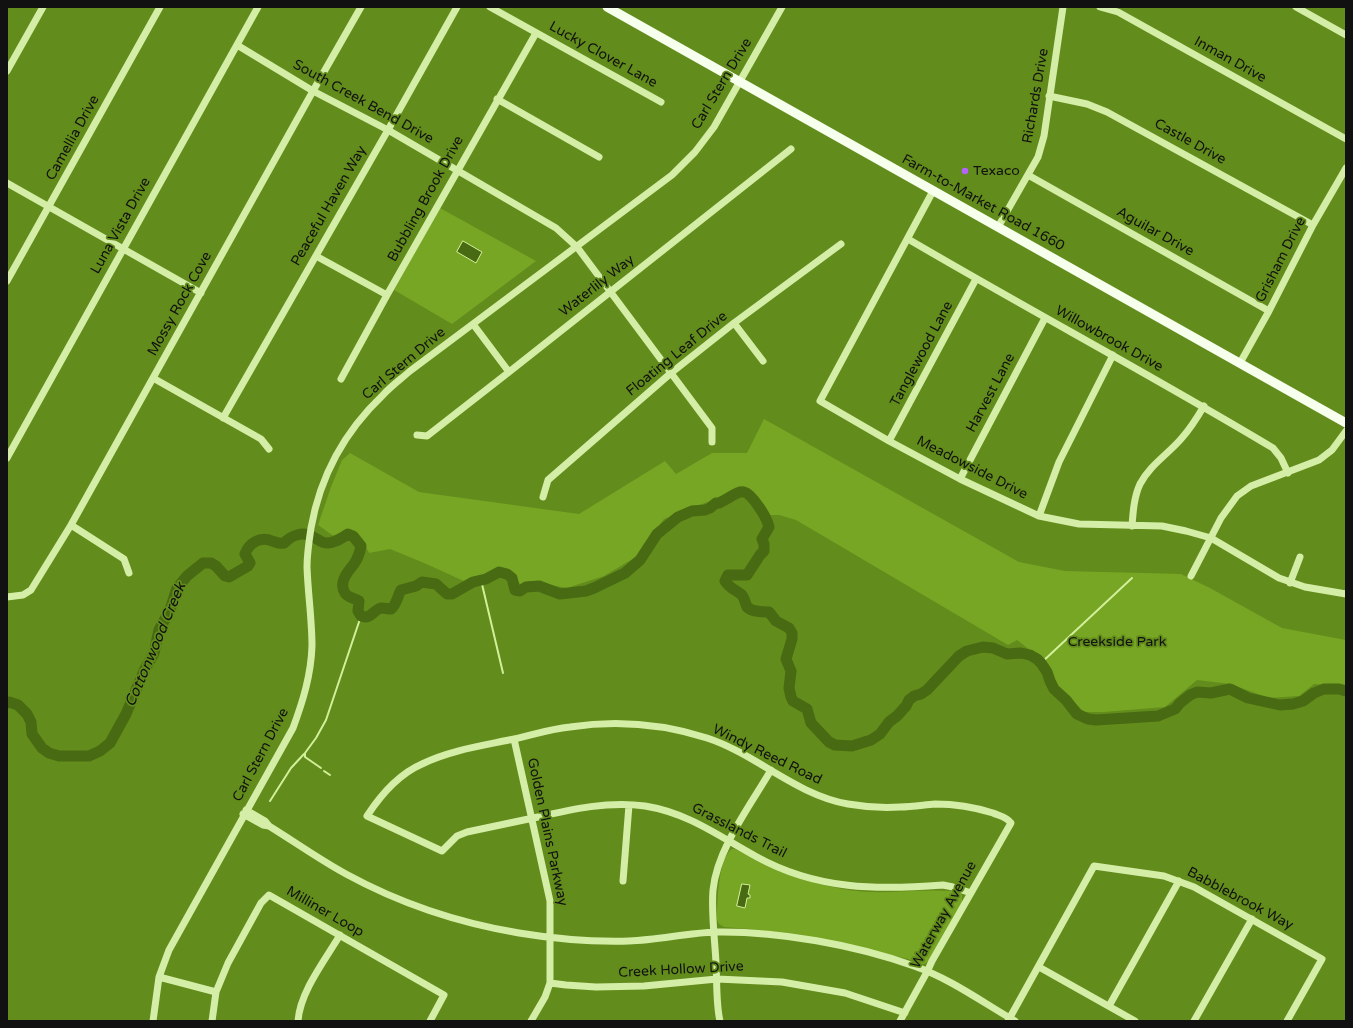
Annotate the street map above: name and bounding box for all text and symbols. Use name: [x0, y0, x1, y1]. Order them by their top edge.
street label: Lucky Clover Lane: [546, 18, 660, 92]
street label: Inman Drive: [1191, 33, 1269, 87]
street label: Carl Stern Drive: [688, 35, 756, 133]
street label: Richards Drive: [1019, 47, 1053, 145]
street label: South Creek Bend Drive: [290, 56, 436, 148]
street label: Camellia Drive: [43, 92, 103, 184]
street label: Castle Drive: [1151, 115, 1229, 169]
street label: Bubbling Brook Drive: [384, 133, 468, 265]
street label: Peaceful Haven Way: [288, 143, 370, 269]
street label: Farm-to-Market Road 1660: [899, 151, 1067, 255]
place label: Texaco: [973, 163, 1020, 179]
marker: Texaco: [960, 166, 970, 176]
street label: Luna Vista Drive: [88, 175, 154, 277]
street label: Aguilar Drive: [1113, 204, 1197, 260]
street label: Grisham Drive: [1252, 215, 1310, 305]
street label: Mossy Rock Cove: [144, 249, 216, 359]
street label: Waterlily Way: [556, 252, 638, 320]
street label: Tanglewood Lane: [887, 298, 957, 410]
street label: Willowbrook Drive: [1052, 302, 1166, 376]
street label: Floating Leaf Drive: [623, 308, 731, 400]
street label: Carl Stern Drive: [359, 324, 449, 404]
street label: Harvest Lane: [963, 351, 1019, 435]
street label: Meadowside Drive: [914, 433, 1030, 503]
water label: Cottonwood Creek: [122, 580, 190, 710]
park label: Creekside Park: [1068, 634, 1166, 650]
street label: Carl Stern Drive: [229, 705, 293, 805]
street label: Windy Reed Road: [710, 721, 824, 789]
street label: Golden Plains Parkway: [523, 757, 571, 907]
street label: Grasslands Trail: [689, 800, 789, 862]
street label: Waterway Avenue: [908, 859, 980, 971]
street label: Babblebrook Way: [1184, 864, 1296, 934]
street label: Milliner Loop: [283, 883, 367, 941]
street label: Creek Hollow Drive: [618, 958, 744, 982]

